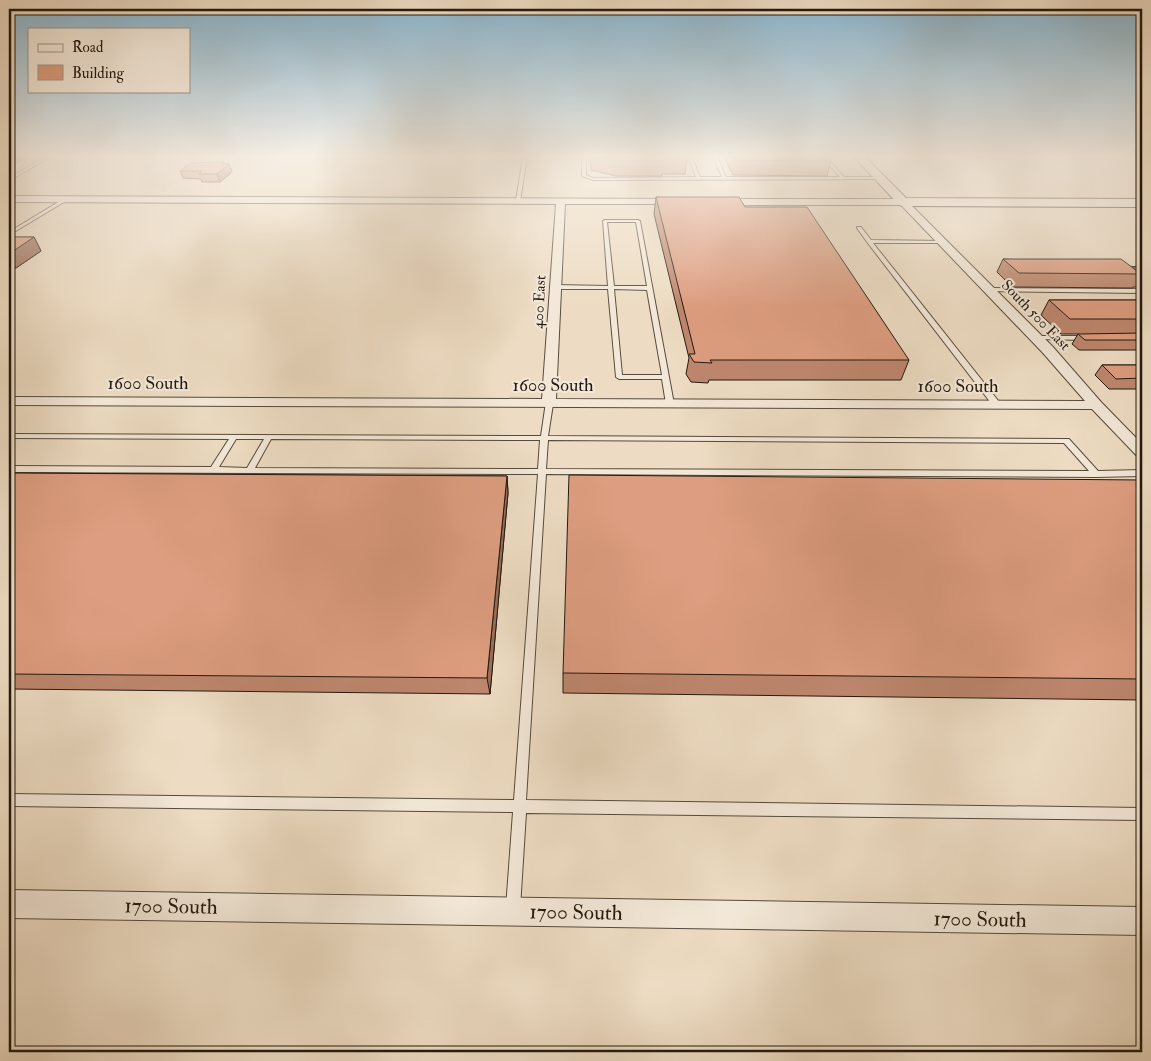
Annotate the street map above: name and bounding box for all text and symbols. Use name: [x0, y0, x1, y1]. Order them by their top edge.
legend: [28, 28, 190, 92]
text: Road: [72, 38, 104, 57]
text: Building: [72, 64, 124, 83]
street label: 400 East: [529, 275, 550, 329]
street label: South 500 East: [997, 276, 1074, 355]
street label: 1600 South: [108, 372, 189, 395]
street label: 1600 South: [513, 374, 594, 397]
street label: 1600 South: [918, 375, 999, 398]
street label: 1700 South: [124, 892, 218, 921]
street label: 1700 South: [529, 898, 623, 927]
street label: 1700 South: [933, 905, 1027, 934]

